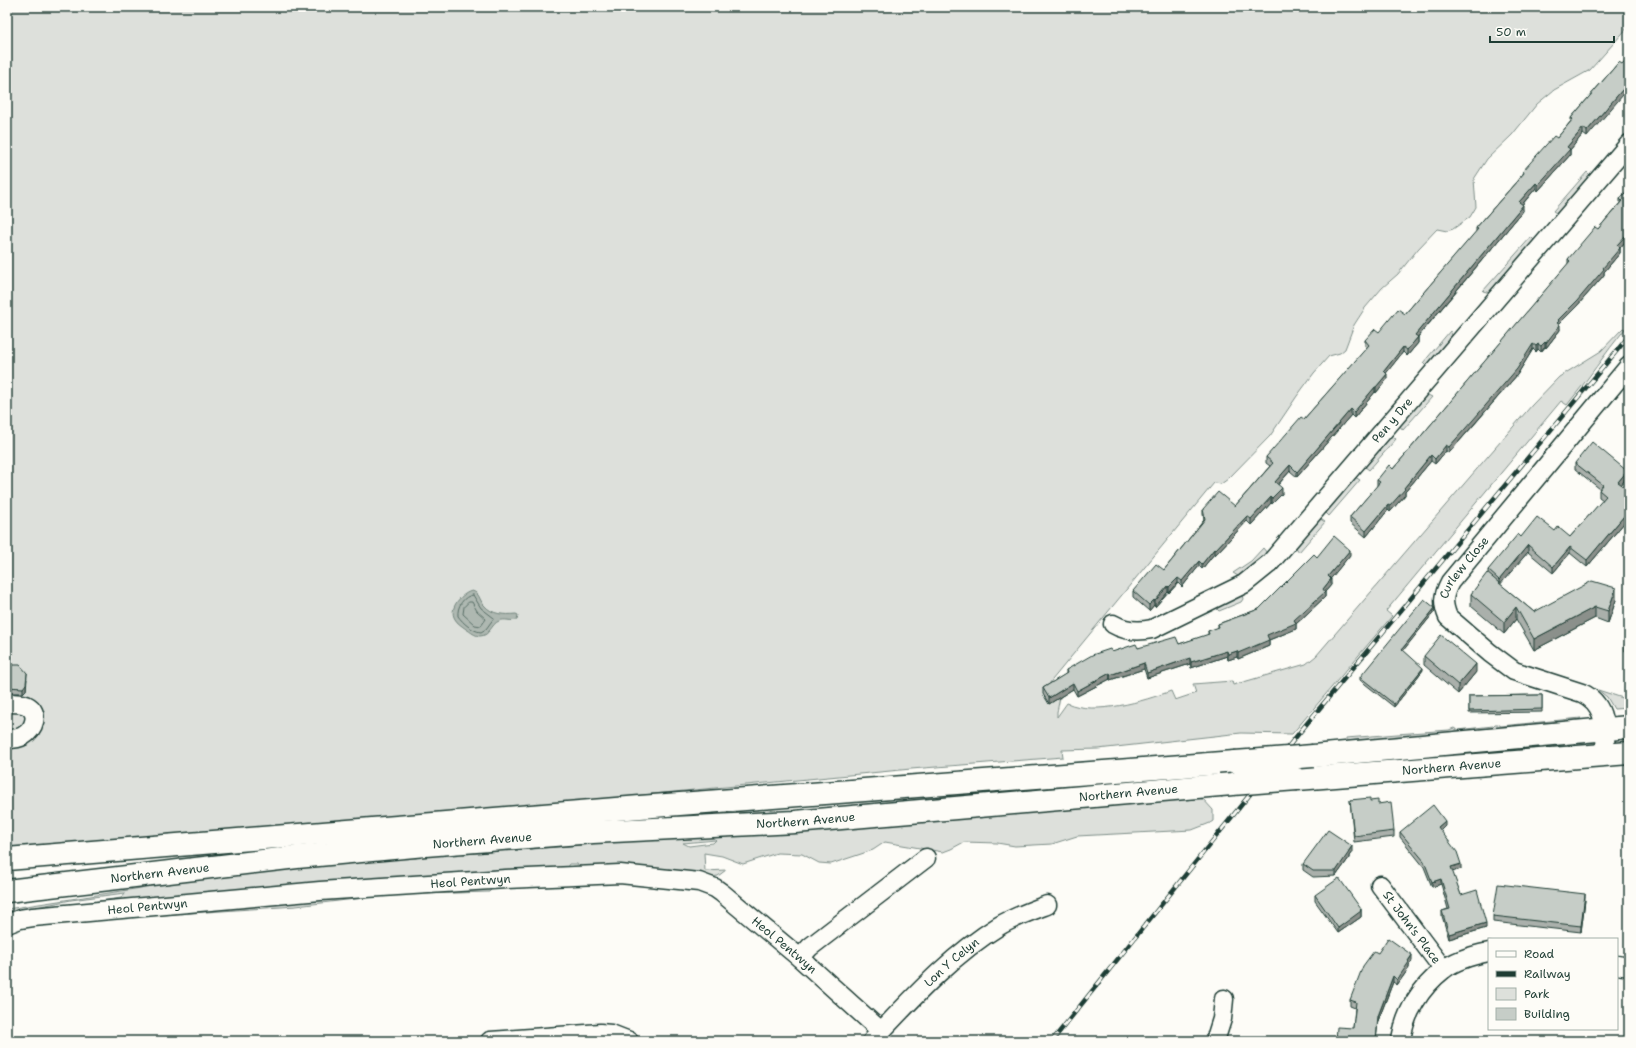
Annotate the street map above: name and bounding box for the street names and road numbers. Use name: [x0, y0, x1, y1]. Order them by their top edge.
street label: Pen y Dre: [1368, 394, 1416, 446]
street label: Curlew Close: [1436, 533, 1493, 600]
street label: Northern Avenue: [1401, 755, 1502, 779]
street label: Northern Avenue: [1078, 781, 1179, 805]
street label: Northern Avenue: [756, 809, 856, 832]
street label: Northern Avenue: [432, 829, 533, 852]
street label: Northern Avenue: [110, 859, 210, 887]
street label: Heol Pentwyn: [430, 871, 511, 892]
street label: St John's Place: [1379, 888, 1445, 967]
street label: Heol Pentwyn: [107, 895, 188, 918]
street label: Heol Pentwyn: [748, 913, 820, 977]
street label: Lon Y Celyn: [921, 934, 982, 990]

